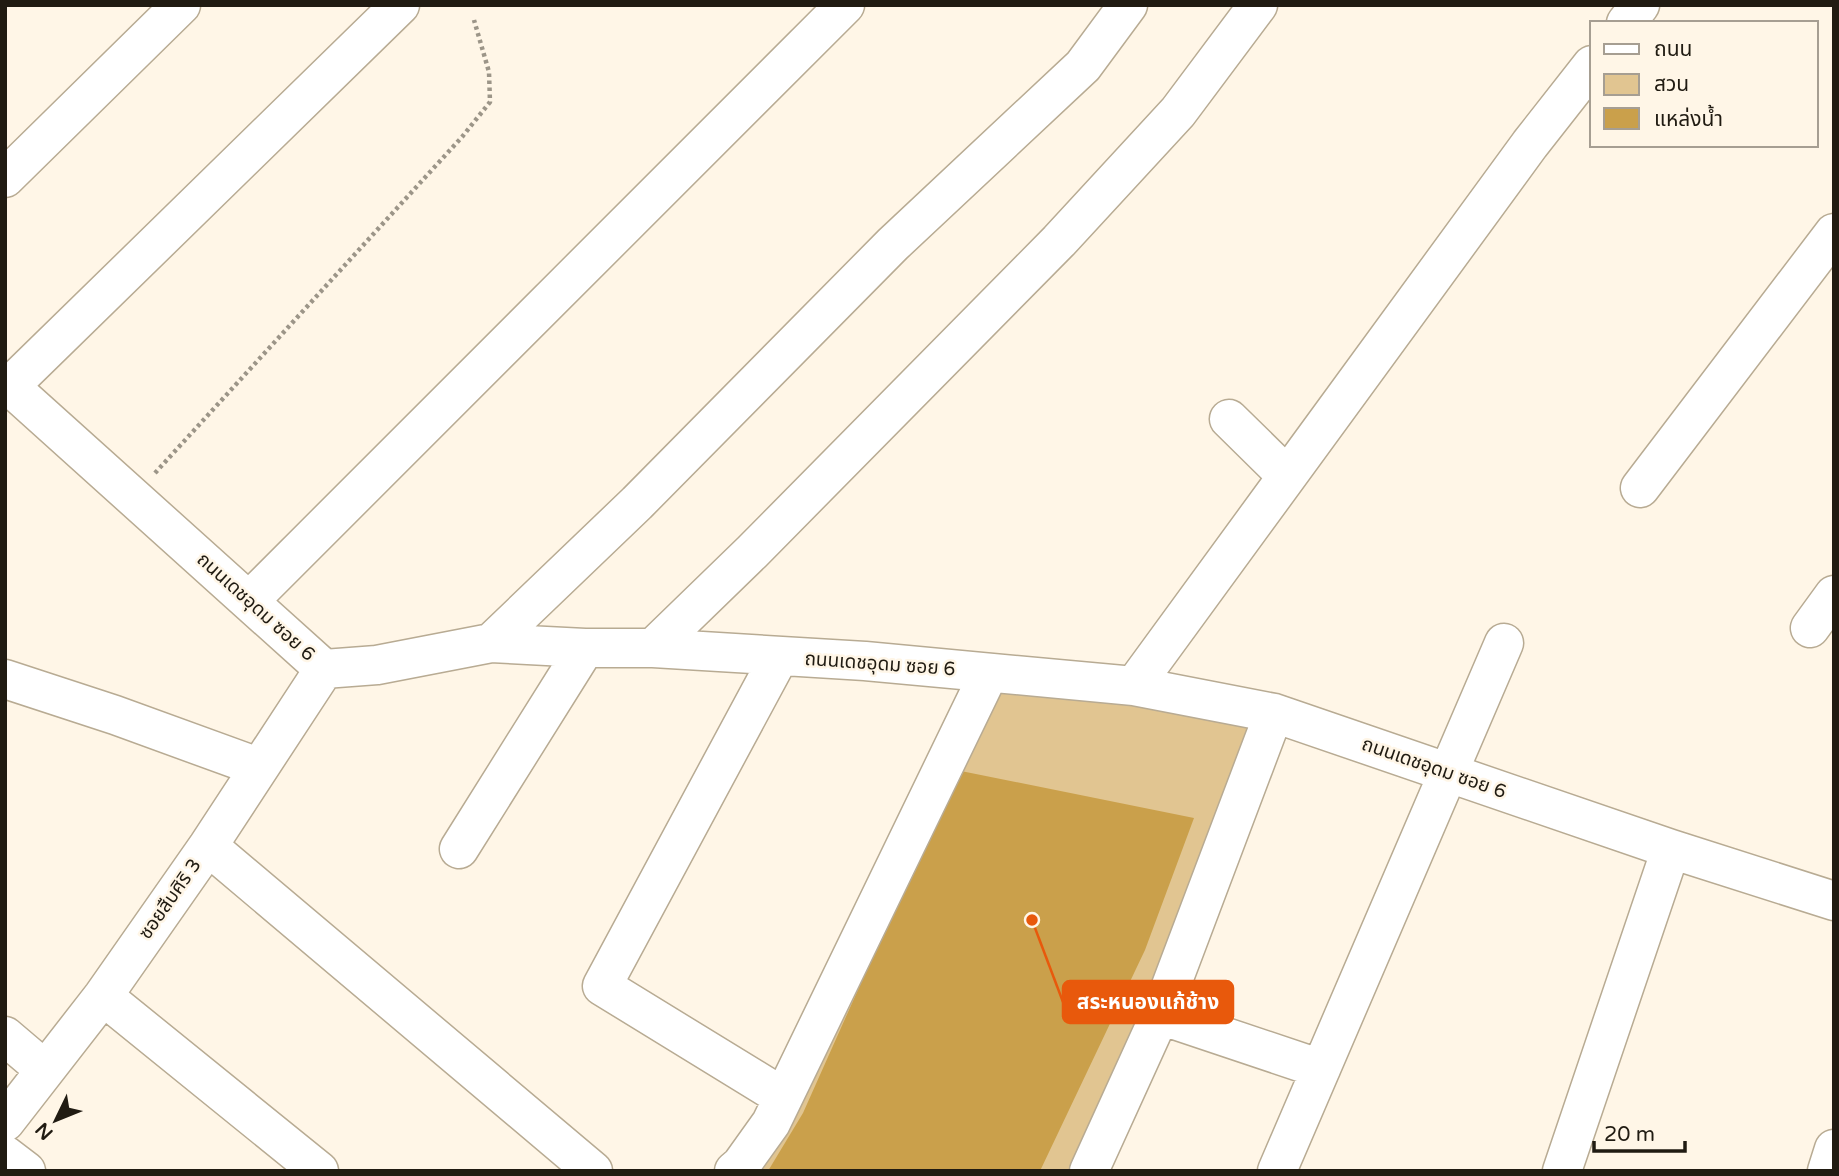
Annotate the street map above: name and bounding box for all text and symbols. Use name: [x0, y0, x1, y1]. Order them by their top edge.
legend: [1590, 21, 1818, 147]
text: ถนน: [1654, 37, 1692, 62]
text: สวน: [1654, 72, 1689, 97]
text: แหล่งน้ำ: [1654, 104, 1723, 132]
street label: ถนนเดชอุดม ซอย 6: [192, 548, 320, 666]
street label: ถนนเดชอุดม ซอย 6: [804, 648, 956, 680]
street label: ถนนเดชอุดม ซอย 6: [1359, 733, 1509, 803]
street label: ซอยสืบศิริ 3: [134, 855, 206, 943]
callout: สระหนองแก้ช้าง: [1063, 981, 1233, 1023]
text: สระหนองแก้ช้าง: [1077, 990, 1219, 1015]
north arrow: [21, 1085, 91, 1155]
scale bar: [1594, 1110, 1685, 1154]
text: N: [31, 1118, 58, 1144]
text: 20 m: [1604, 1122, 1655, 1147]

